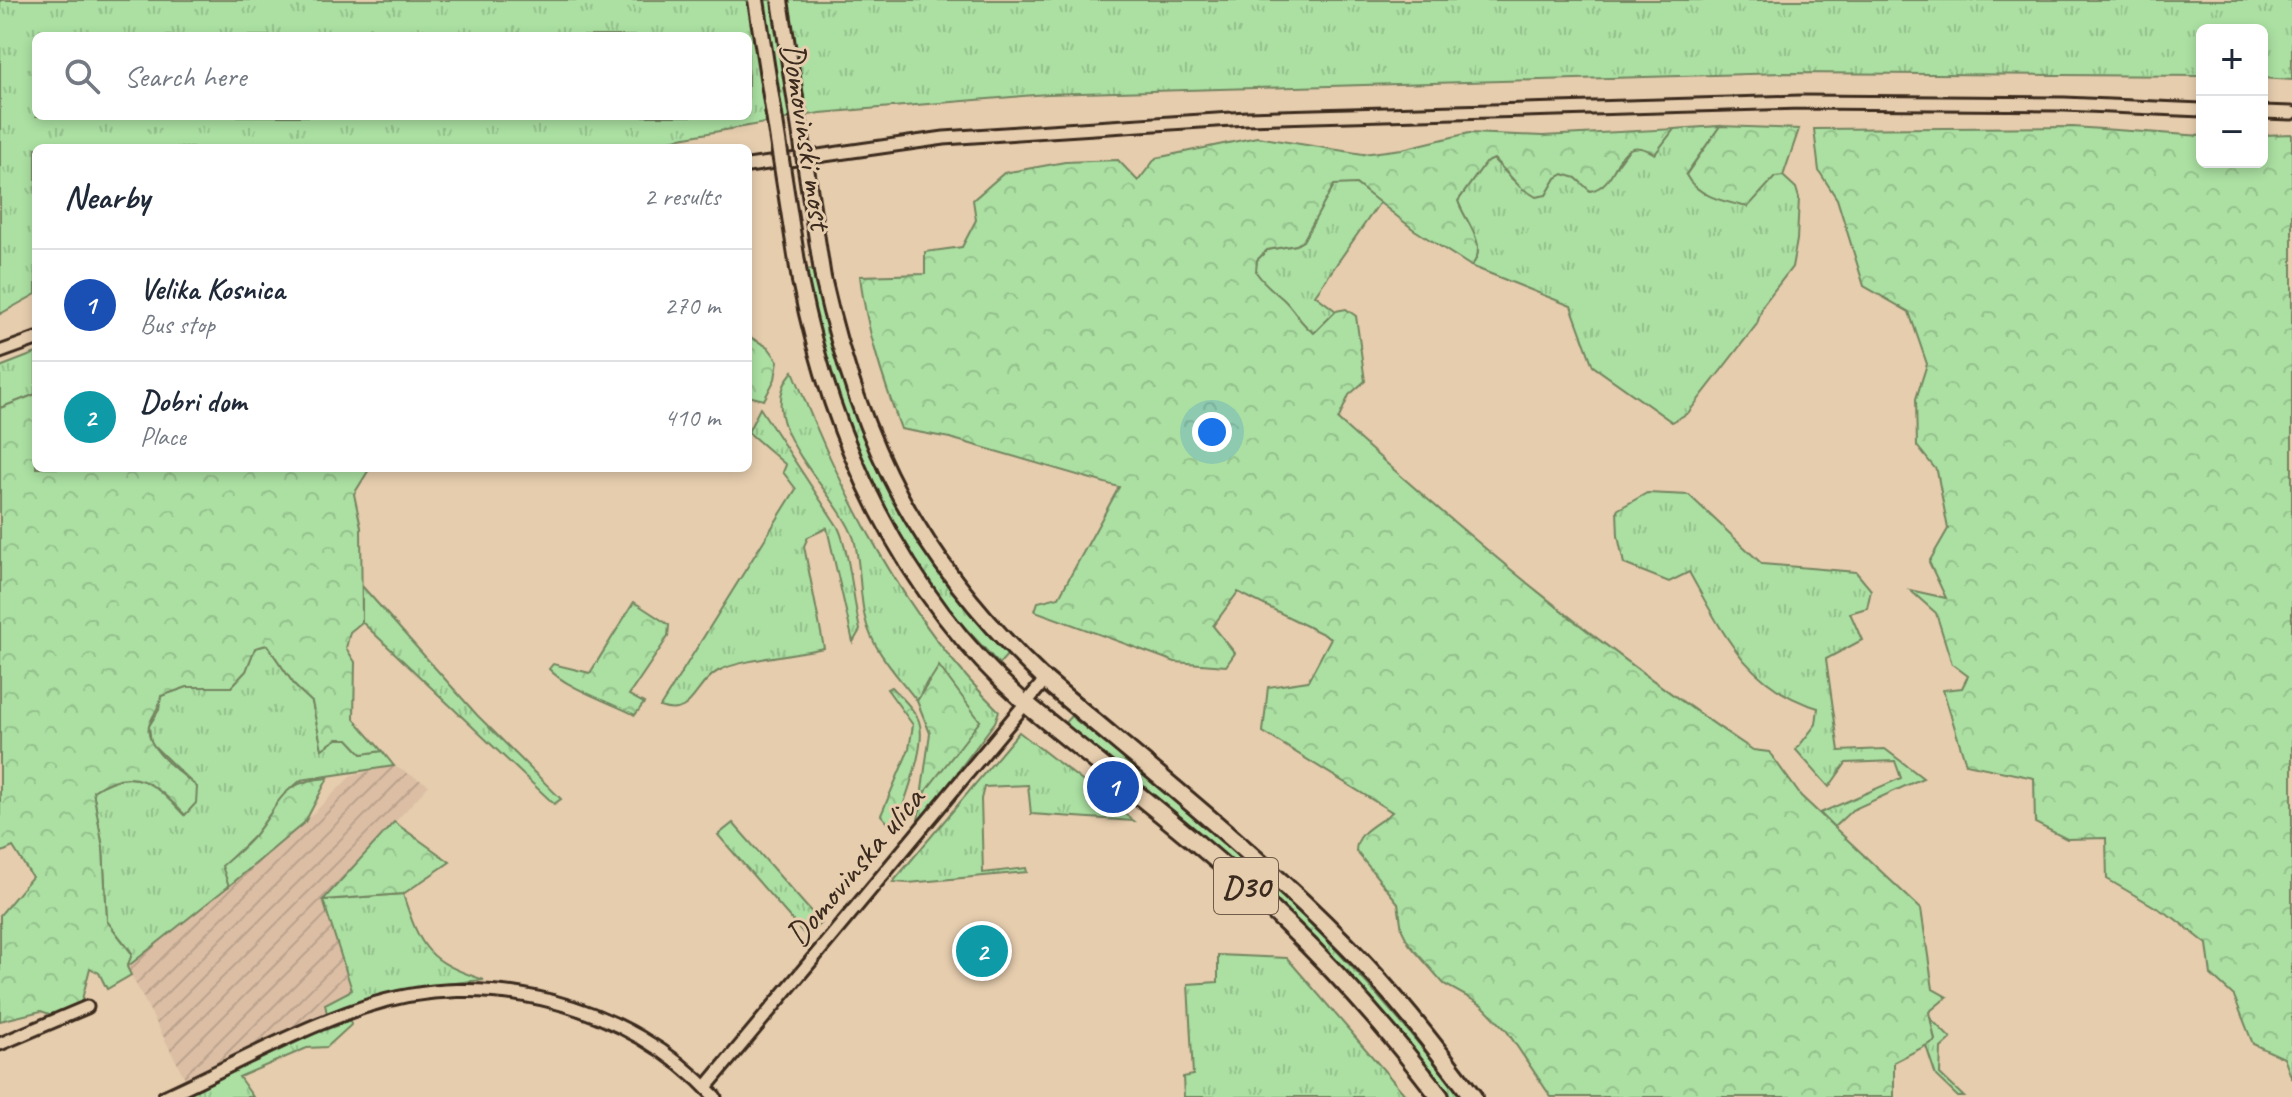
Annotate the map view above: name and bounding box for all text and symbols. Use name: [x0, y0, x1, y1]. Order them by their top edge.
map controls: [2196, 24, 2268, 168]
button: +: [2196, 24, 2268, 96]
search box: [32, 32, 752, 120]
street label: Domovinski most: [772, 40, 844, 236]
icon: search: [60, 54, 104, 98]
text: Search here: [124, 57, 246, 95]
button: −: [2196, 96, 2268, 168]
text: Nearby: [64, 175, 150, 218]
text: 2 results: [644, 180, 720, 213]
text: Velika Kosnica: [140, 270, 285, 308]
text: 1: [84, 289, 96, 322]
text: 270 m: [664, 289, 720, 322]
text: Bus stop: [140, 308, 215, 341]
text: Dobri dom: [140, 382, 246, 420]
text: 2: [84, 401, 96, 434]
text: 410 m: [664, 401, 720, 434]
your location: [1192, 412, 1232, 452]
text: Place: [140, 420, 186, 453]
pin: 1: [1087, 757, 1139, 817]
street label: Domovinska ulica: [775, 776, 935, 955]
road number: D30: [1214, 858, 1278, 914]
pin: 2: [956, 921, 1008, 981]

